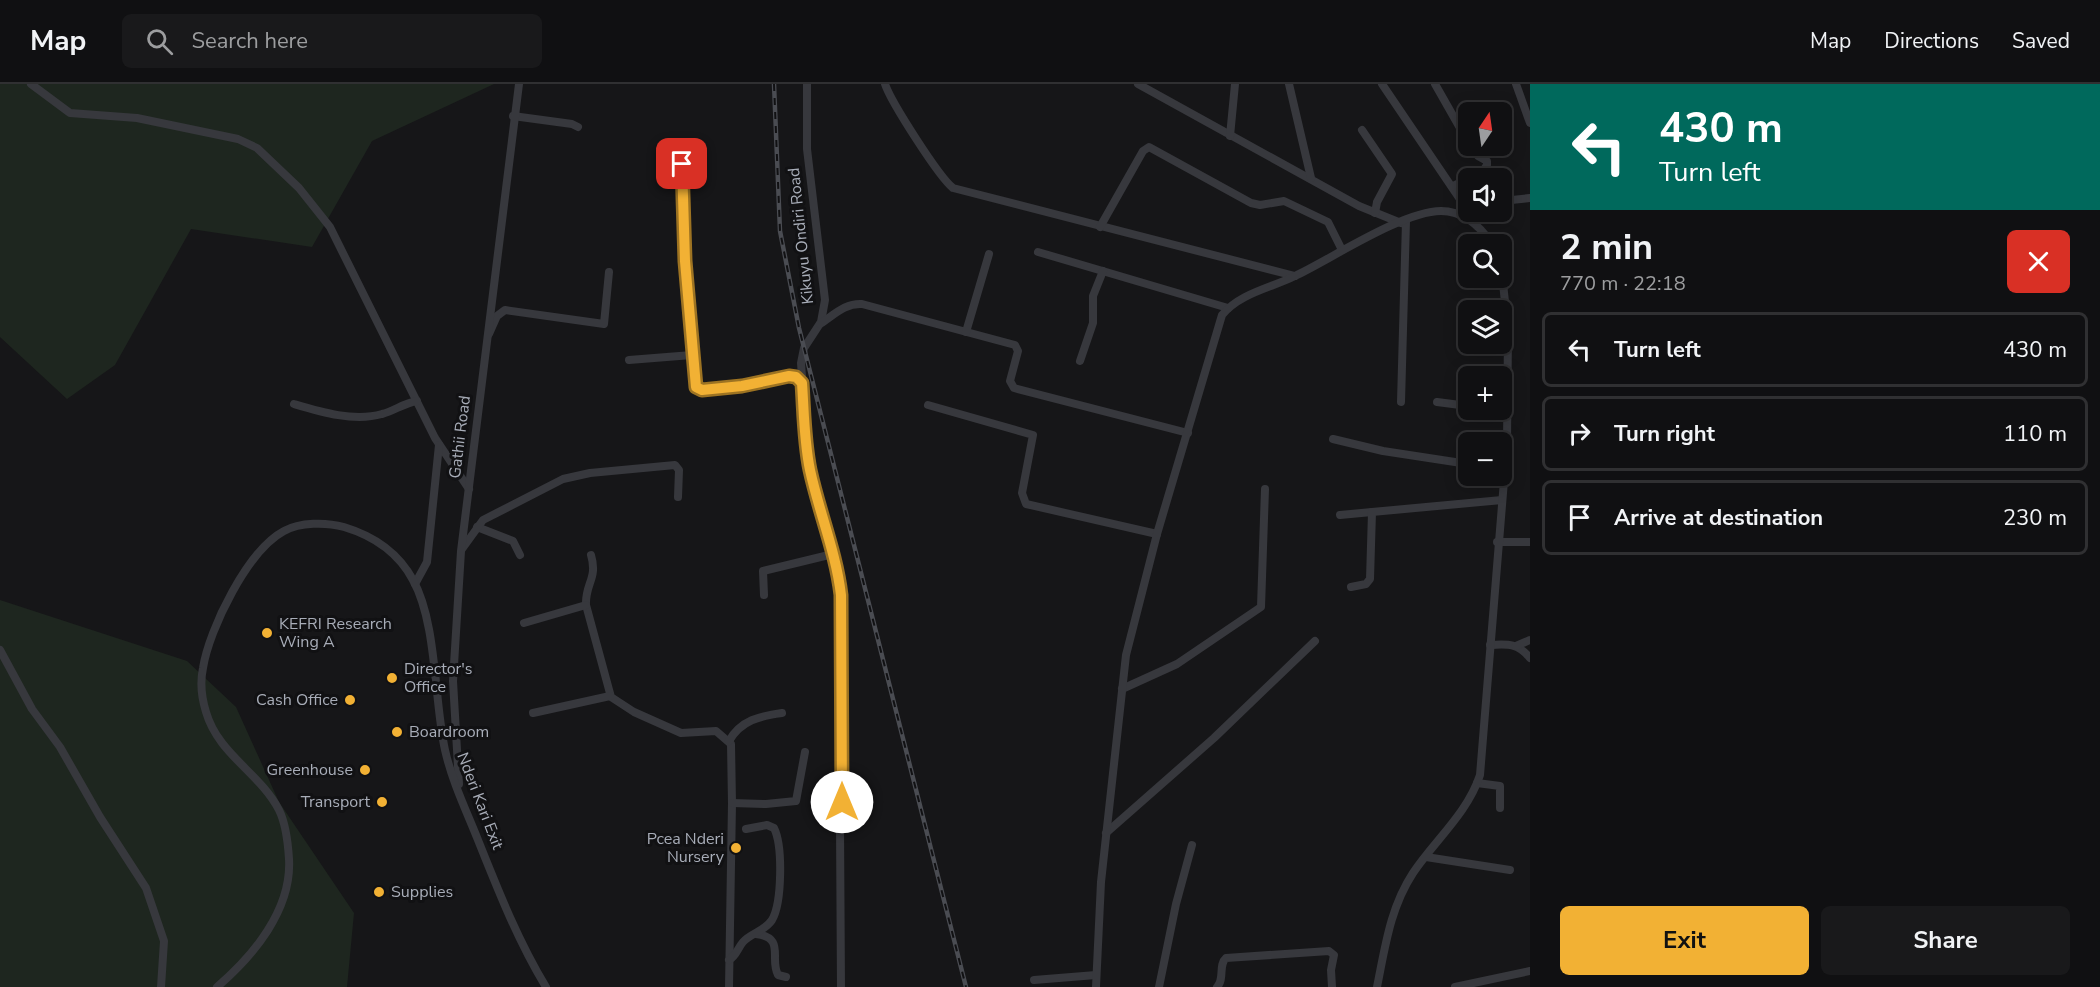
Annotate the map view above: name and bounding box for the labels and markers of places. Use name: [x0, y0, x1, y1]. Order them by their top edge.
pin: [656, 138, 707, 189]
place label: KEFRI Research Wing A: [279, 613, 392, 653]
marker: KEFRI Research Wing A: [260, 626, 274, 640]
place label: Director's Office: [404, 658, 473, 698]
marker: Director's Office: [385, 671, 399, 685]
place label: Cash Office: [256, 689, 338, 711]
marker: Cash Office: [343, 693, 357, 707]
place label: Boardroom: [409, 721, 489, 743]
marker: Boardroom: [390, 725, 404, 739]
place label: Greenhouse: [266, 759, 353, 781]
marker: Greenhouse: [358, 763, 372, 777]
place label: Transport: [301, 791, 370, 813]
marker: Transport: [375, 795, 389, 809]
place label: Pcea Nderi Nursery: [647, 828, 725, 868]
marker: Pcea Nderi Nursery: [729, 841, 743, 855]
place label: Supplies: [391, 881, 453, 903]
marker: Supplies: [372, 885, 386, 899]

